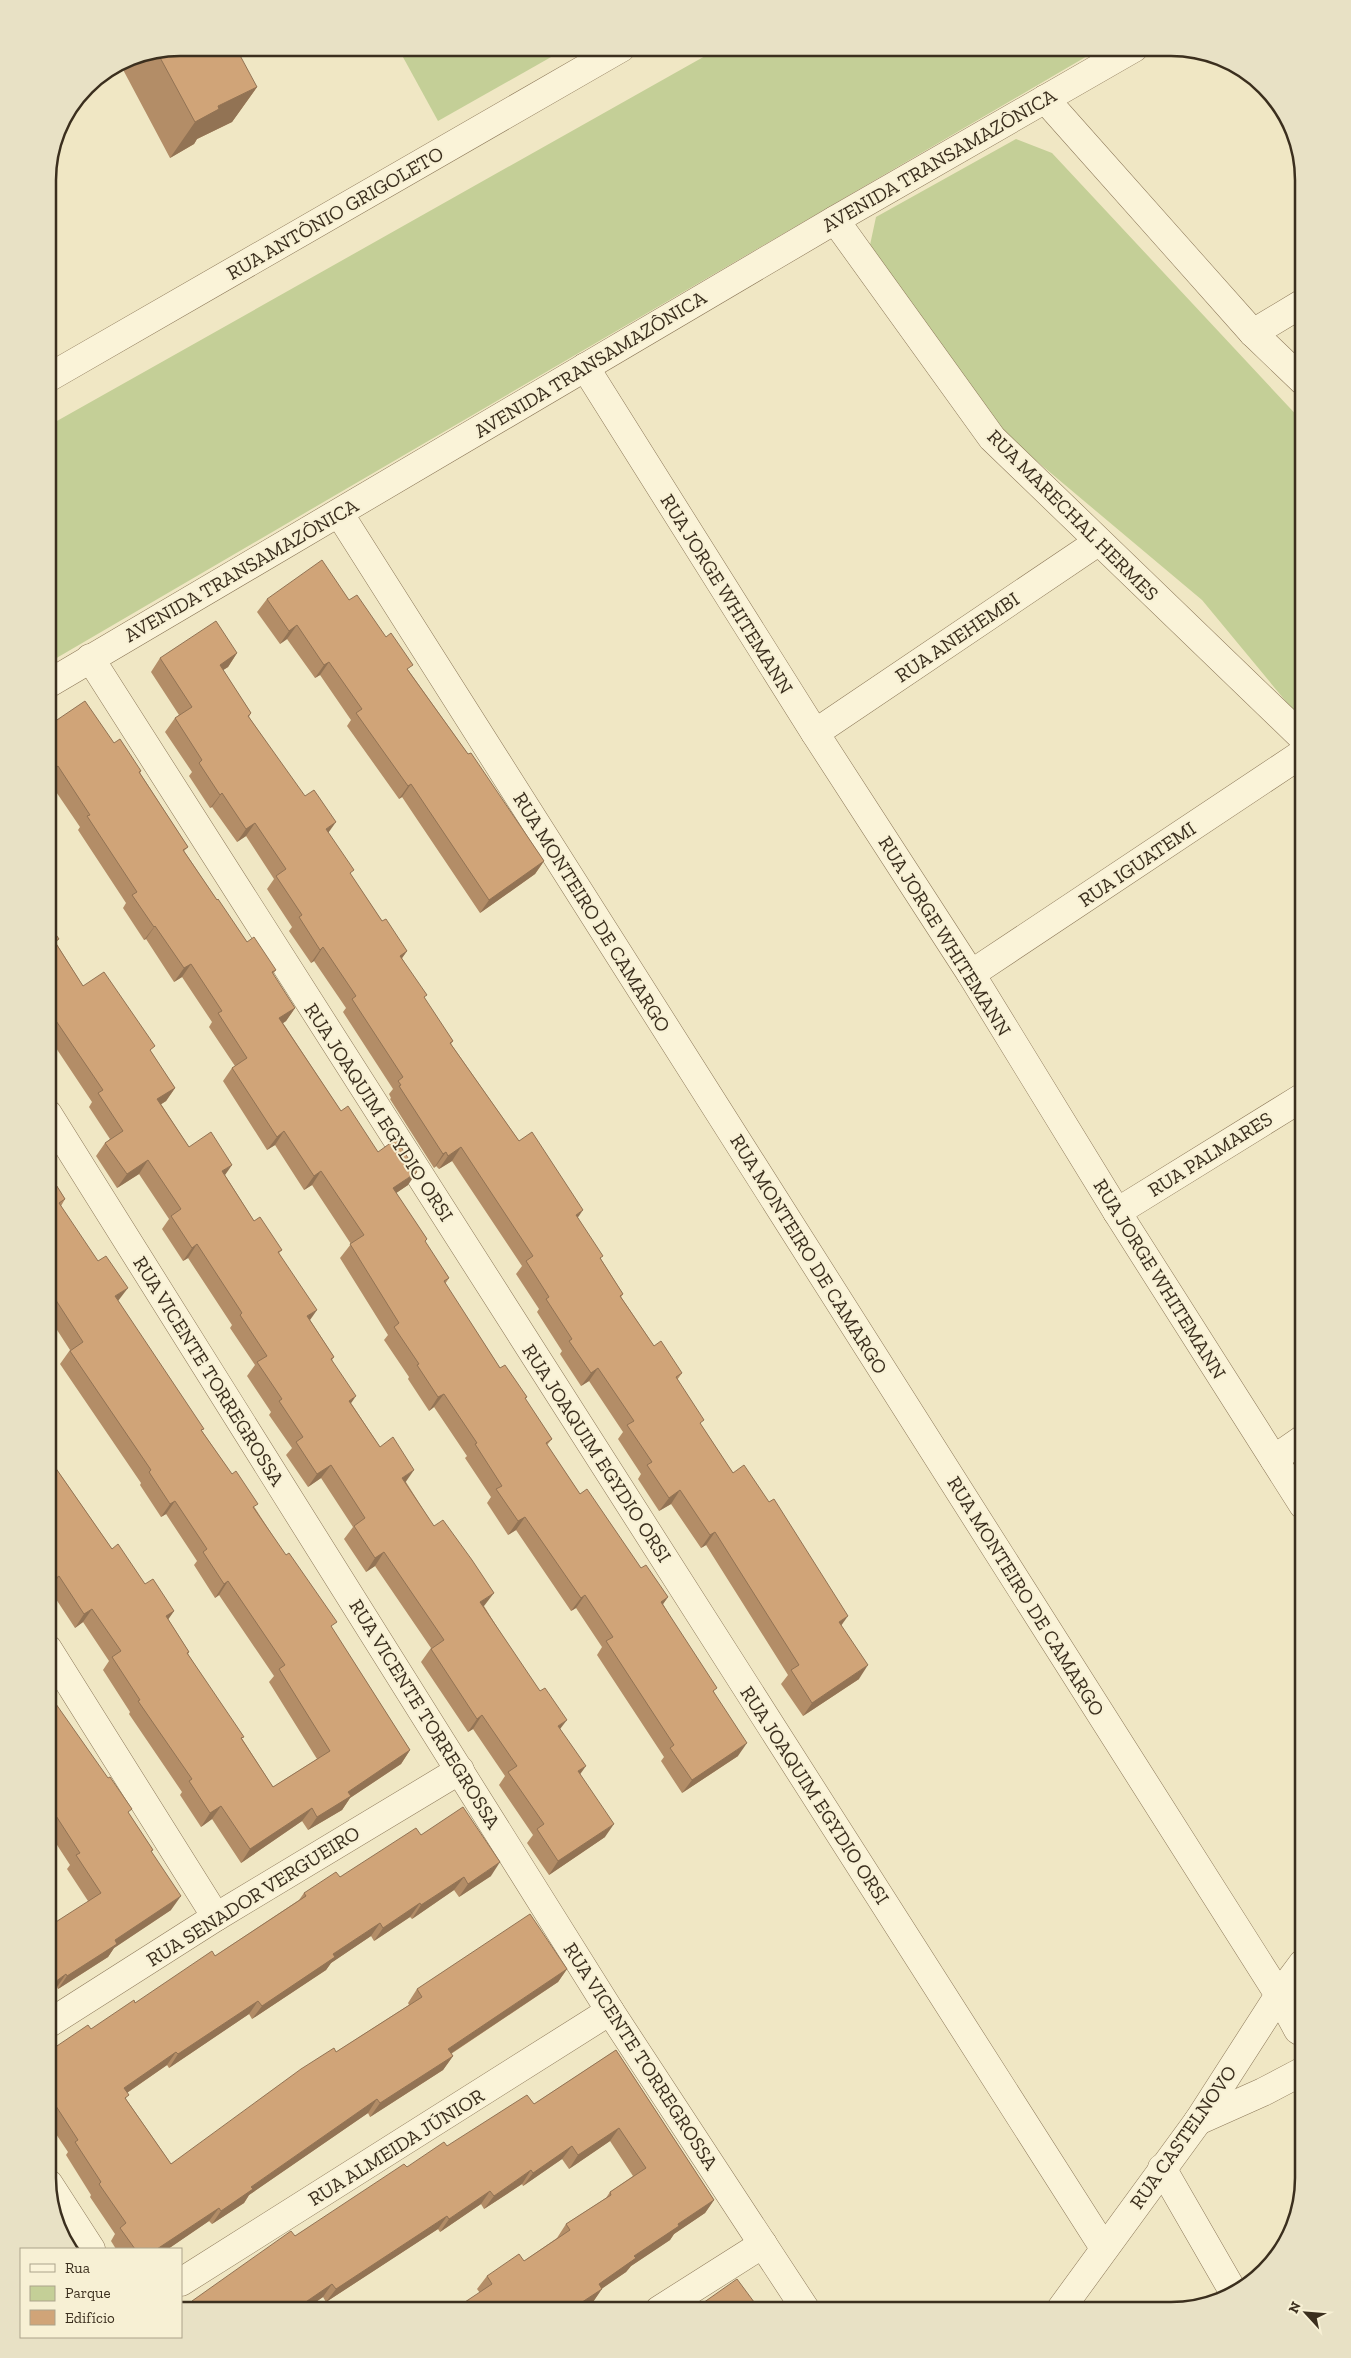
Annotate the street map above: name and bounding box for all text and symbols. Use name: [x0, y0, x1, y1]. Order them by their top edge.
street label: AVENIDA TRANSAMAZÔNICA: [818, 83, 1061, 237]
street label: RUA ANTÔNIO GRIGOLETO: [222, 141, 448, 285]
street label: AVENIDA TRANSAMAZÔNICA: [470, 285, 711, 443]
street label: RUA MARECHAL HERMES: [982, 424, 1164, 606]
street label: RUA JORGE WHITEMANN: [656, 490, 799, 699]
street label: AVENIDA TRANSAMAZÔNICA: [120, 493, 363, 647]
street label: RUA ANEHEMBI: [890, 587, 1024, 687]
street label: RUA MONTEIRO DE CAMARGO: [508, 788, 676, 1036]
street label: RUA IGUATEMI: [1074, 816, 1200, 912]
street label: RUA JORGE WHITEMANN: [874, 832, 1017, 1041]
street label: RUA JOAQUIM EGYDIO ORSI: [299, 998, 459, 1226]
street label: RUA PALMARES: [1143, 1106, 1277, 1202]
street label: RUA MONTEIRO DE CAMARGO: [725, 1130, 893, 1378]
street label: RUA JORGE WHITEMANN: [1089, 1175, 1232, 1384]
street label: RUA VICENTE TORREGROSSA: [128, 1252, 290, 1491]
street label: RUA JOAQUIM EGYDIO ORSI: [517, 1339, 677, 1567]
street label: RUA MONTEIRO DE CAMARGO: [942, 1472, 1110, 1720]
street label: RUA VICENTE TORREGROSSA: [344, 1595, 506, 1834]
street label: RUA JOAQUIM EGYDIO ORSI: [735, 1681, 895, 1909]
street label: RUA SENADOR VERGUEIRO: [142, 1820, 364, 1972]
street label: RUA VICENTE TORREGROSSA: [558, 1938, 724, 2175]
street label: RUA CASTELNOVO: [1125, 2061, 1241, 2213]
street label: RUA ALMEIDA JÚNIOR: [304, 2083, 489, 2211]
legend: [20, 2248, 182, 2338]
text: Rua: [65, 2259, 90, 2277]
text: Parque: [65, 2284, 111, 2302]
north arrow: [1281, 2288, 1331, 2338]
text: N: [1285, 2299, 1305, 2316]
text: Edifício: [65, 2309, 115, 2327]

